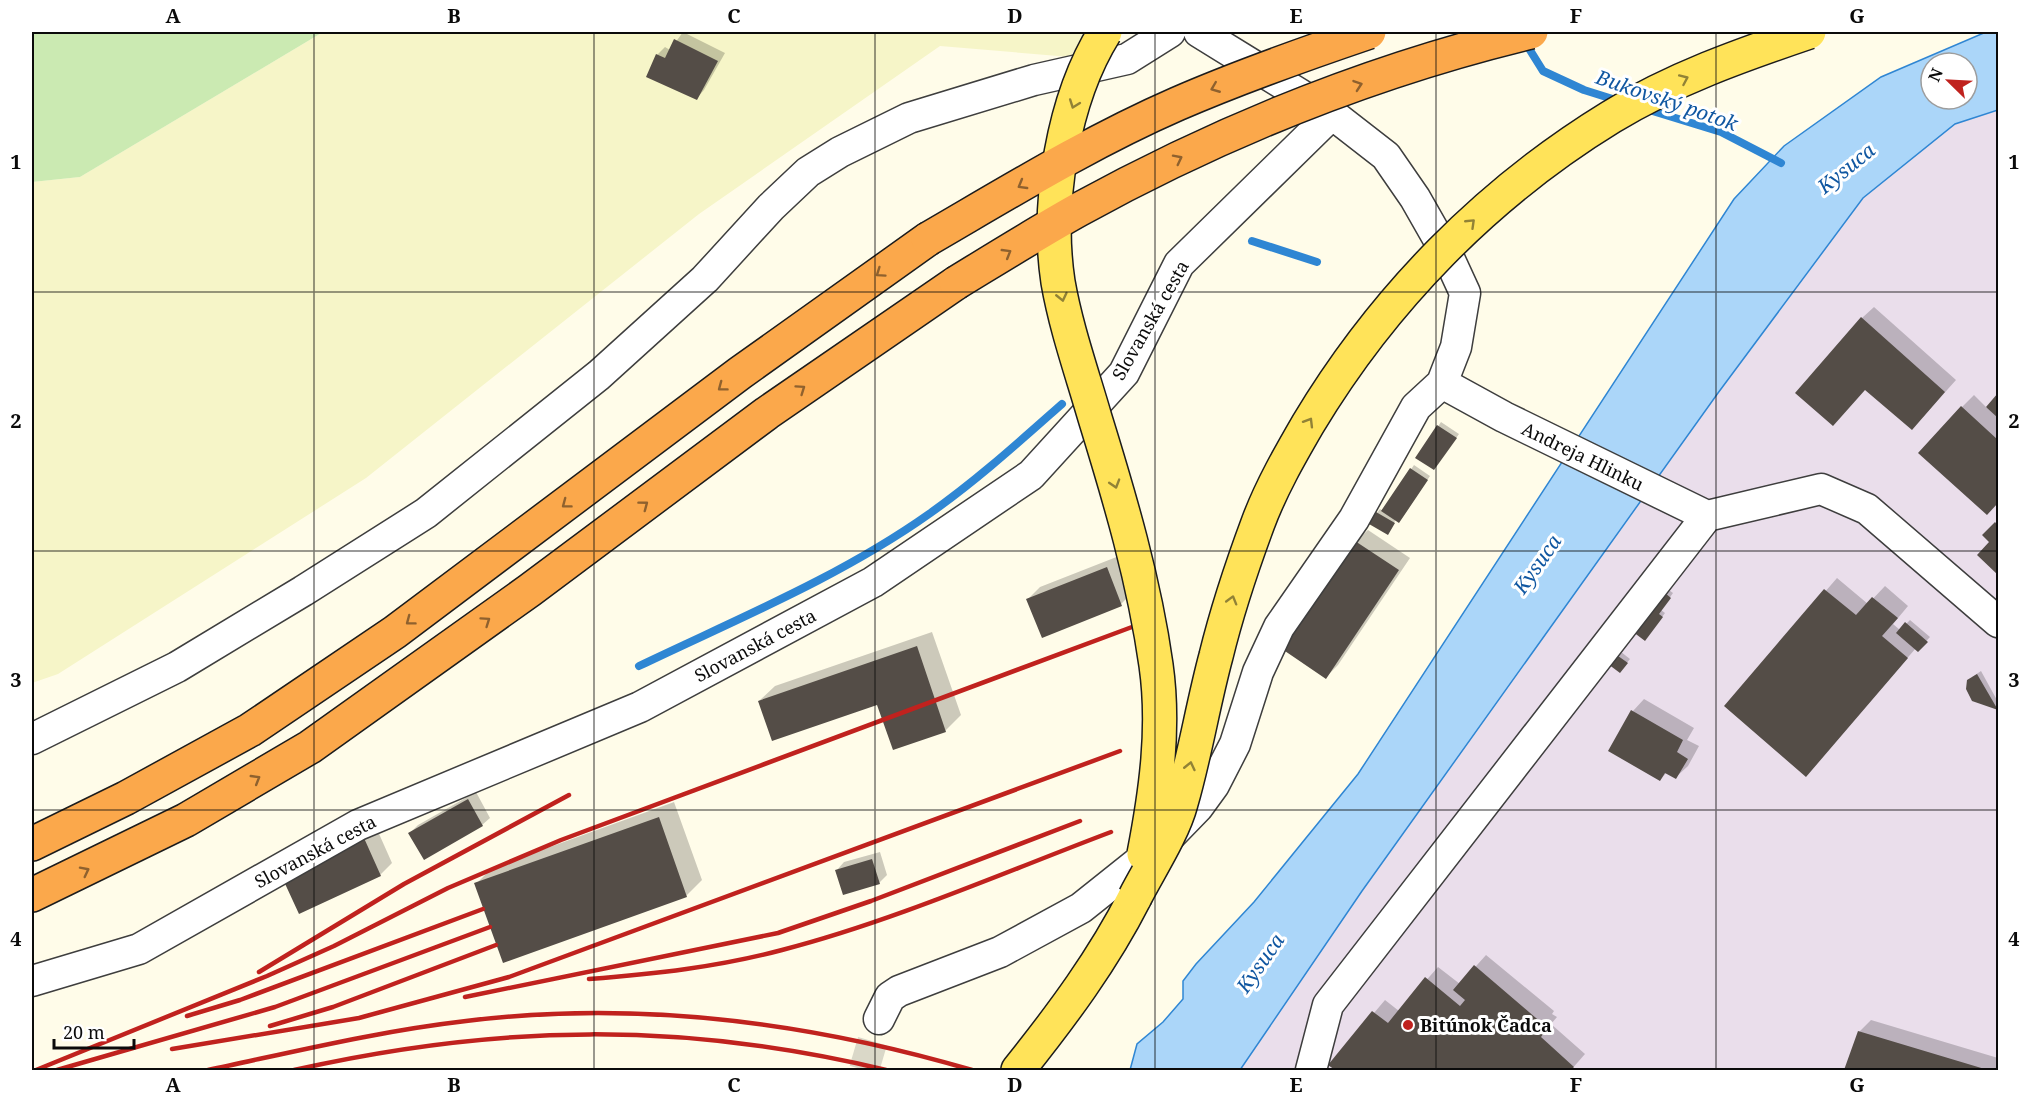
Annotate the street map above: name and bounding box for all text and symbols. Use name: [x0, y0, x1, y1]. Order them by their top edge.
text: A: [165, 2, 181, 29]
text: B: [447, 2, 461, 29]
text: C: [727, 2, 741, 29]
text: D: [1007, 2, 1023, 29]
text: E: [1289, 2, 1303, 29]
text: F: [1570, 2, 1582, 29]
text: G: [1849, 2, 1865, 29]
north arrow: [1919, 51, 1979, 111]
water label: Bukovský potok: [1592, 63, 1742, 137]
text: N: [1923, 64, 1948, 85]
one-way arrow: [1678, 74, 1689, 86]
one-way arrow: [1352, 79, 1363, 92]
one-way arrow: [1211, 81, 1221, 94]
one-way arrow: [1068, 98, 1081, 109]
water label: Kysuca: [1811, 136, 1881, 200]
text: 1: [10, 148, 22, 175]
text: 1: [2008, 148, 2020, 175]
one-way arrow: [1171, 155, 1182, 166]
one-way arrow: [1018, 177, 1028, 189]
one-way arrow: [1464, 219, 1475, 230]
one-way arrow: [1001, 248, 1011, 260]
street label: Slovanská cesta: [1106, 256, 1194, 384]
one-way arrow: [876, 266, 887, 277]
one-way arrow: [1054, 292, 1067, 302]
one-way arrow: [718, 379, 729, 390]
one-way arrow: [794, 385, 805, 396]
text: 2: [10, 407, 22, 434]
text: 2: [2008, 407, 2020, 434]
street label: Andreja Hlinku: [1518, 416, 1648, 496]
one-way arrow: [1302, 418, 1314, 428]
one-way arrow: [1108, 479, 1120, 489]
one-way arrow: [562, 497, 573, 508]
one-way arrow: [637, 501, 648, 512]
water label: Kysuca: [1506, 529, 1567, 600]
one-way arrow: [1224, 595, 1237, 605]
street label: Slovanská cesta: [690, 603, 820, 687]
one-way arrow: [406, 614, 417, 625]
one-way arrow: [480, 617, 491, 628]
text: 3: [10, 666, 22, 693]
text: 3: [2008, 666, 2020, 693]
one-way arrow: [1183, 761, 1196, 771]
one-way arrow: [250, 774, 260, 786]
street label: Slovanská cesta: [250, 809, 380, 893]
one-way arrow: [78, 867, 89, 878]
text: 4: [10, 925, 22, 952]
text: 4: [2008, 925, 2020, 952]
water label: Kysuca: [1229, 928, 1290, 999]
scale bar: [54, 1012, 134, 1050]
place label: Bitúnok Čadca: [1420, 1013, 1552, 1037]
marker: Bitúnok Čadca: [1401, 1018, 1415, 1032]
text: 20 m: [63, 1020, 105, 1044]
text: A: [165, 1071, 181, 1098]
text: B: [447, 1071, 461, 1098]
text: C: [727, 1071, 741, 1098]
text: D: [1007, 1071, 1023, 1098]
text: E: [1289, 1071, 1303, 1098]
text: F: [1570, 1071, 1582, 1098]
text: G: [1849, 1071, 1865, 1098]

